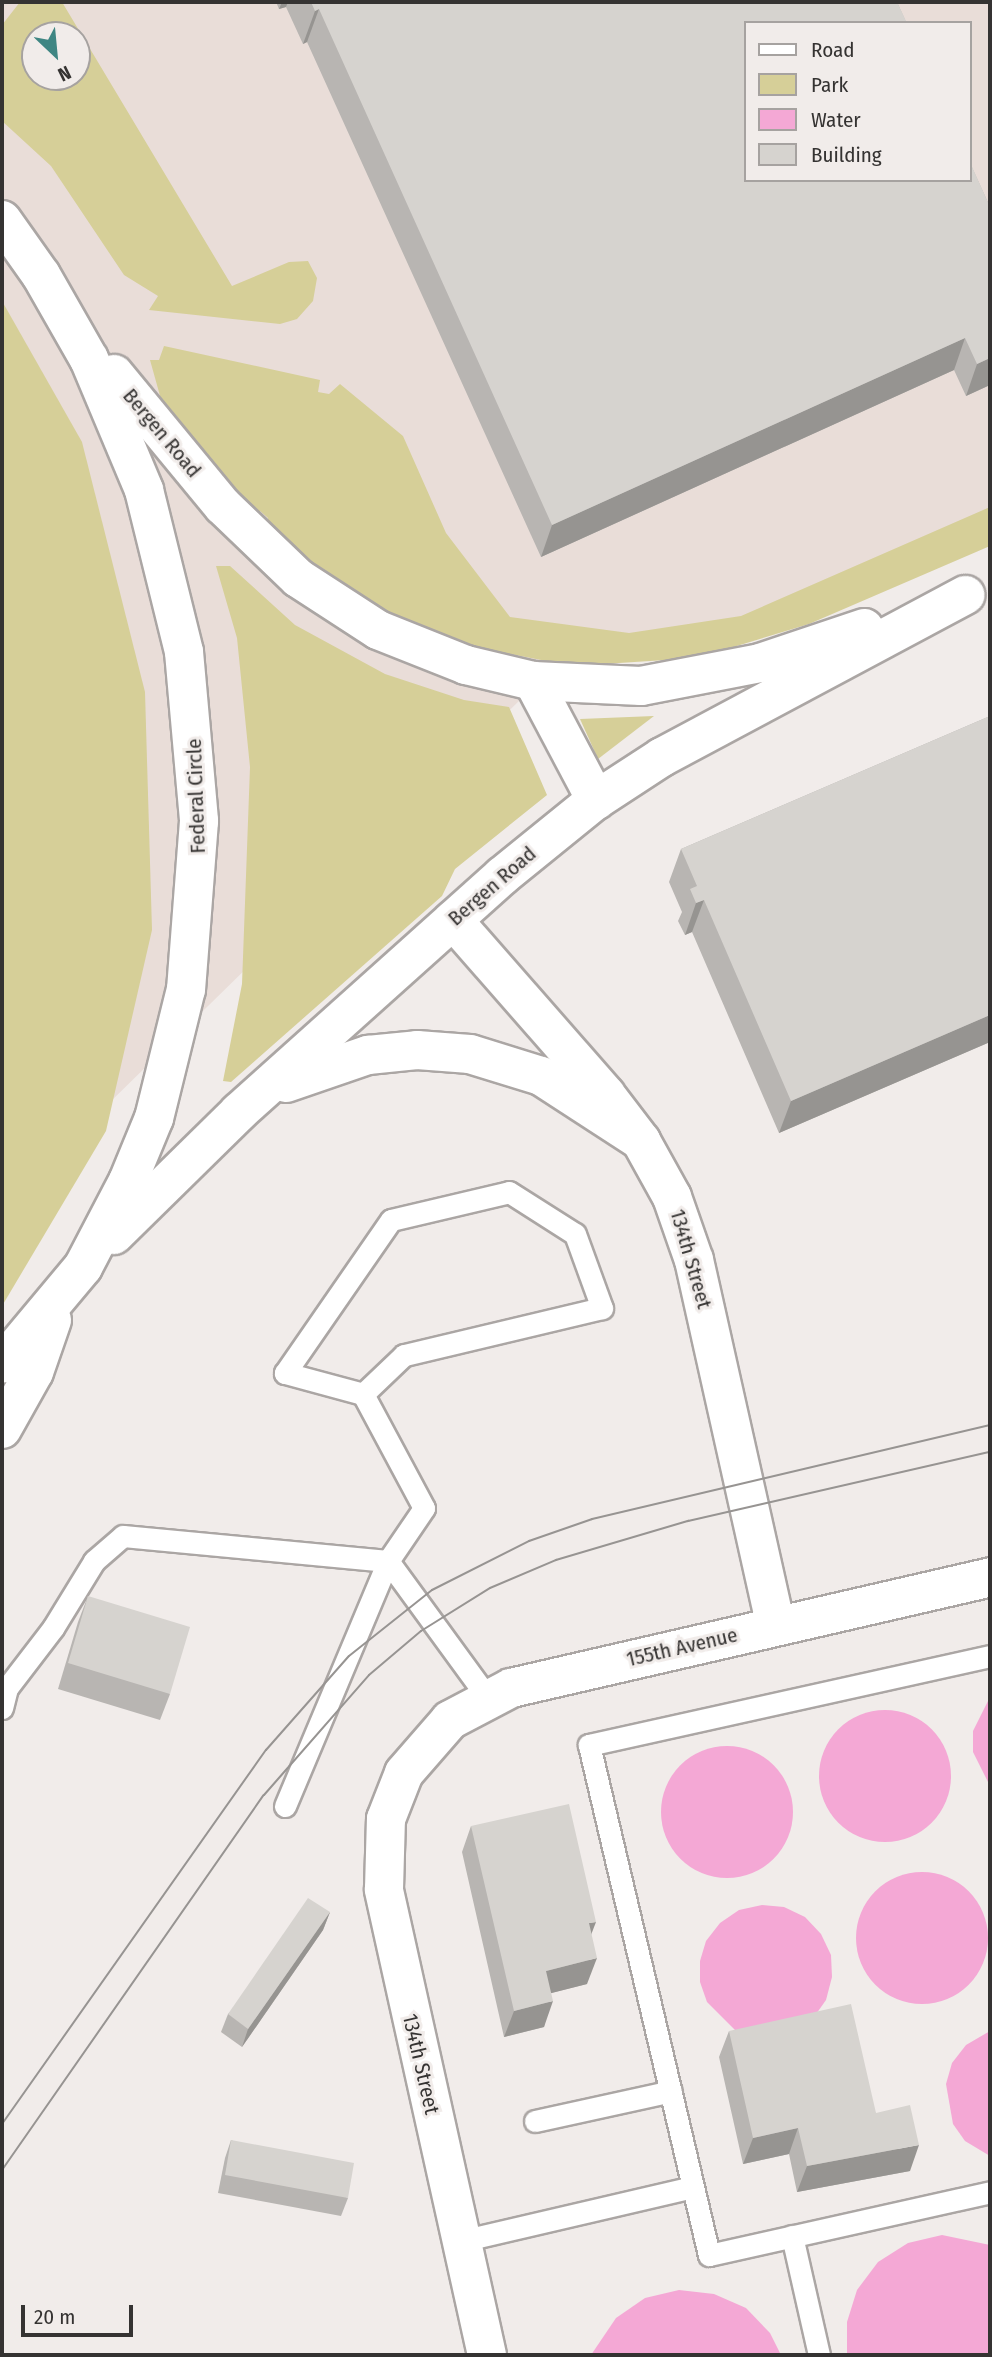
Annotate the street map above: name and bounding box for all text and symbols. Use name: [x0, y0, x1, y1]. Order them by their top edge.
north arrow: [21, 21, 91, 91]
legend: [744, 21, 971, 182]
text: Road: [811, 37, 855, 63]
text: N: [54, 61, 75, 86]
text: Park: [811, 72, 848, 98]
text: Water: [811, 107, 861, 133]
text: Building: [811, 142, 882, 168]
street label: Bergen Road: [118, 383, 206, 483]
street label: Federal Circle: [181, 738, 211, 854]
street label: Bergen Road: [443, 841, 541, 931]
street label: 134th Street: [665, 1206, 717, 1312]
street label: 155th Avenue: [624, 1622, 740, 1672]
street label: 134th Street: [397, 2011, 445, 2117]
scale bar: [24, 2290, 136, 2334]
text: 20 m: [34, 2304, 75, 2330]

